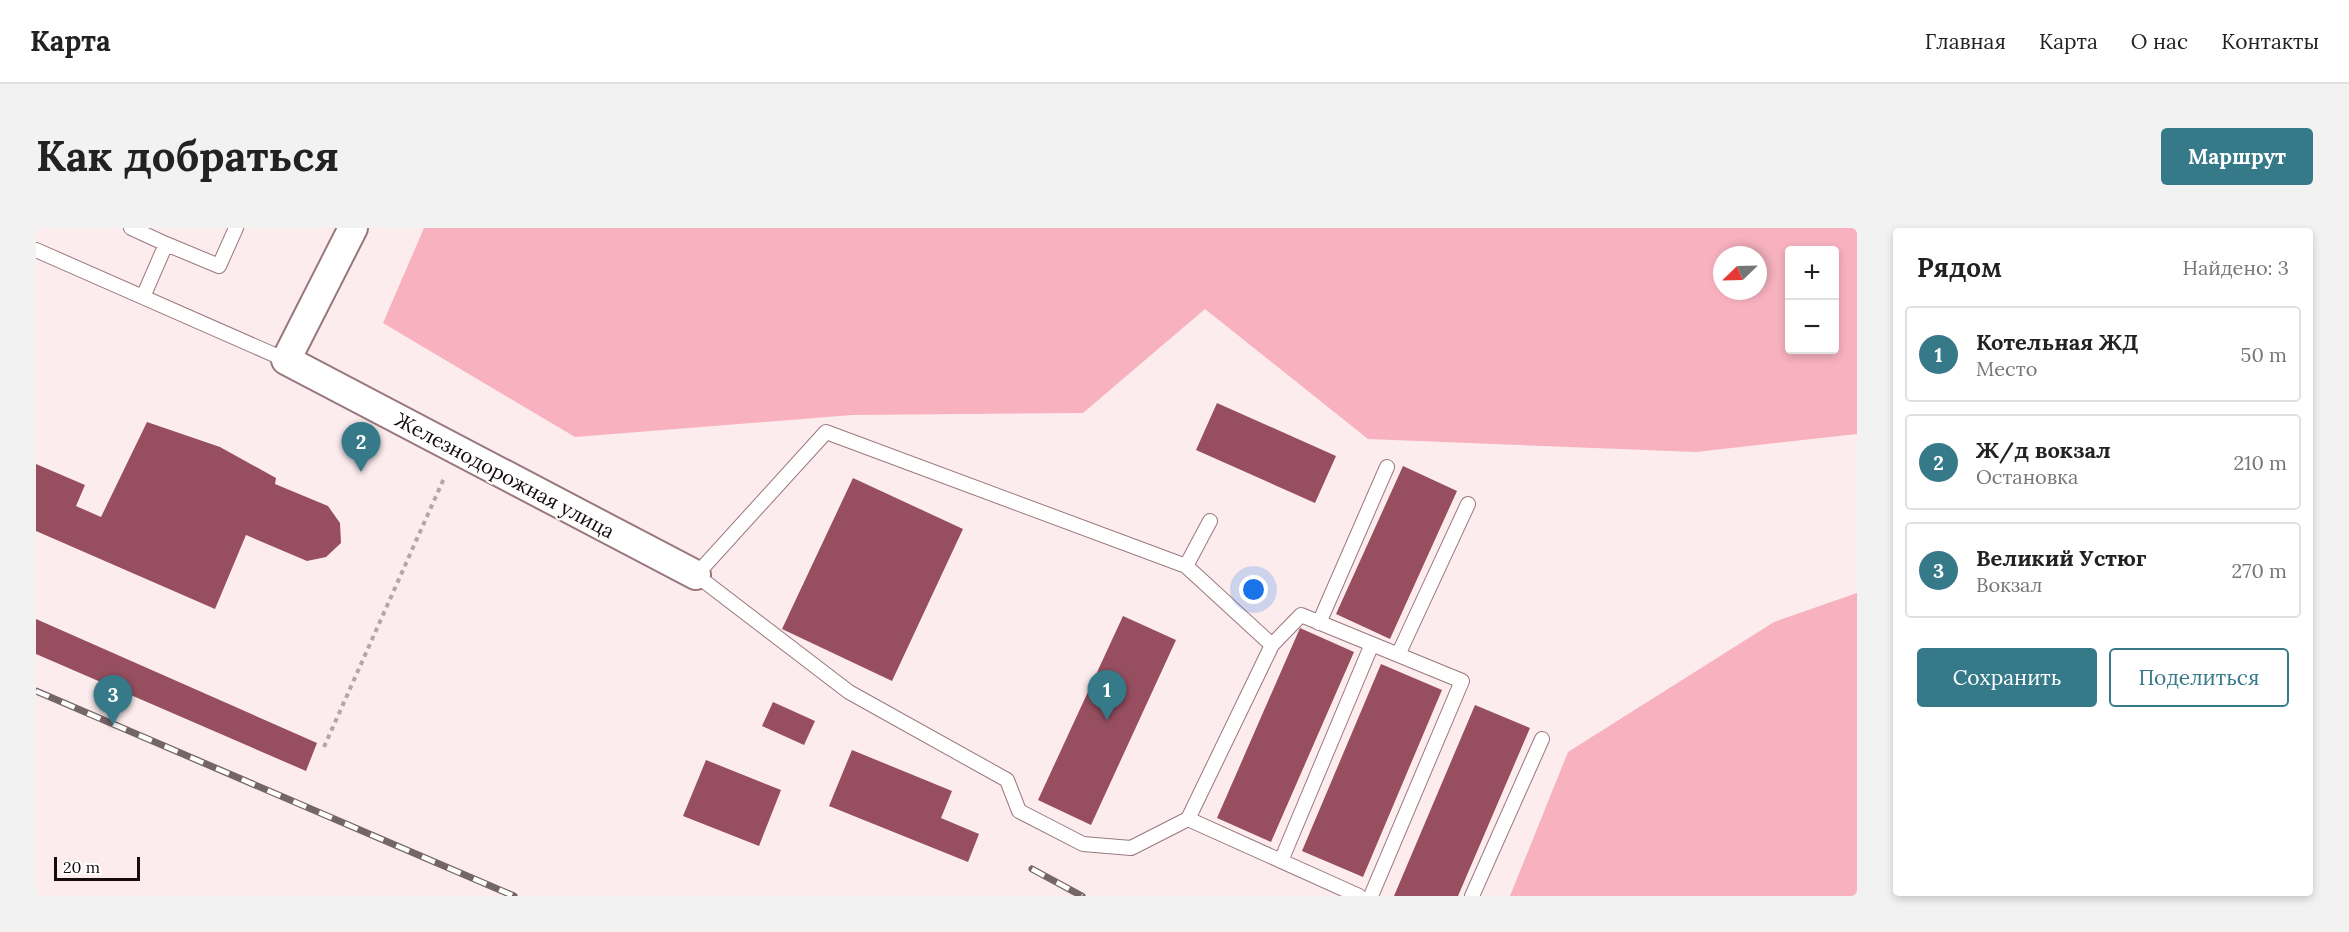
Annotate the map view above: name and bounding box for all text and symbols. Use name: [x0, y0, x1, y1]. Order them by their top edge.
text: Карта: [30, 23, 111, 59]
text: Главная: [1925, 28, 2006, 55]
text: Карта: [2039, 28, 2098, 55]
text: О нас: [2131, 28, 2188, 55]
text: Контакты: [2221, 28, 2319, 55]
button: Маршрут: [2161, 128, 2313, 185]
text: Как добраться: [36, 129, 339, 183]
north arrow: [1713, 246, 1767, 300]
map controls: [1785, 246, 1839, 354]
button: +: [1785, 246, 1839, 300]
text: Рядом: [1917, 251, 2002, 284]
text: Найдено: 3: [2183, 255, 2289, 280]
button: −: [1785, 300, 1839, 354]
text: Котельная ЖД: [1976, 328, 2138, 356]
text: 1: [1934, 342, 1943, 367]
text: 50 m: [2241, 342, 2287, 367]
text: Место: [1976, 356, 2037, 381]
street label: Железнодорожная улица: [391, 406, 619, 544]
pin: 2: [342, 422, 380, 472]
text: Ж/д вокзал: [1976, 436, 2111, 464]
text: 2: [1933, 450, 1944, 475]
text: 210 m: [2233, 450, 2287, 475]
text: Остановка: [1976, 464, 2078, 489]
text: Великий Устюг: [1976, 544, 2147, 572]
text: 3: [1933, 558, 1944, 583]
text: 270 m: [2231, 558, 2287, 583]
text: Вокзал: [1976, 572, 2042, 597]
your location: [1239, 575, 1268, 604]
button: Сохранить: [1917, 648, 2097, 707]
button: Поделиться: [2109, 648, 2289, 707]
pin: 1: [1088, 670, 1126, 720]
pin: 3: [94, 676, 133, 725]
scale bar: [54, 854, 140, 882]
text: 20 m: [63, 857, 100, 877]

